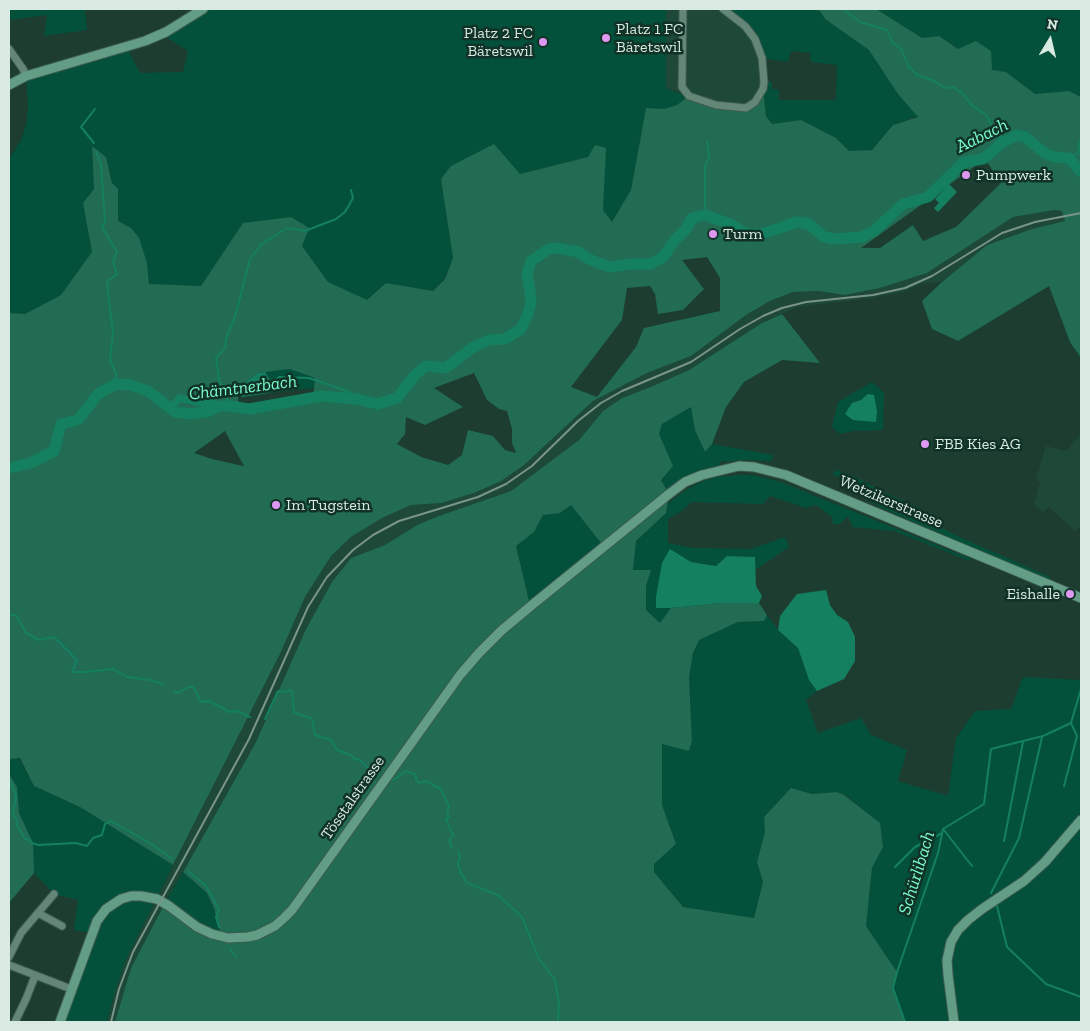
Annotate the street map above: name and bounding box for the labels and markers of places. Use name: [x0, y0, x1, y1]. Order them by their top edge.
place label: Platz 1 FC Bäretswil: [616, 19, 683, 57]
place label: Platz 2 FC Bäretswil: [464, 23, 533, 61]
marker: Platz 1 FC Bäretswil: [600, 32, 612, 44]
marker: Platz 2 FC Bäretswil: [537, 36, 549, 48]
place label: Pumpwerk: [976, 165, 1051, 185]
marker: Pumpwerk: [960, 169, 972, 181]
place label: Turm: [723, 224, 762, 244]
marker: Turm: [707, 228, 719, 240]
place label: FBB Kies AG: [935, 434, 1021, 454]
marker: FBB Kies AG: [919, 438, 931, 450]
place label: Im Tugstein: [286, 495, 370, 515]
marker: Im Tugstein: [270, 499, 282, 511]
place label: Eishalle: [1006, 584, 1060, 604]
marker: Eishalle: [1064, 588, 1076, 600]

